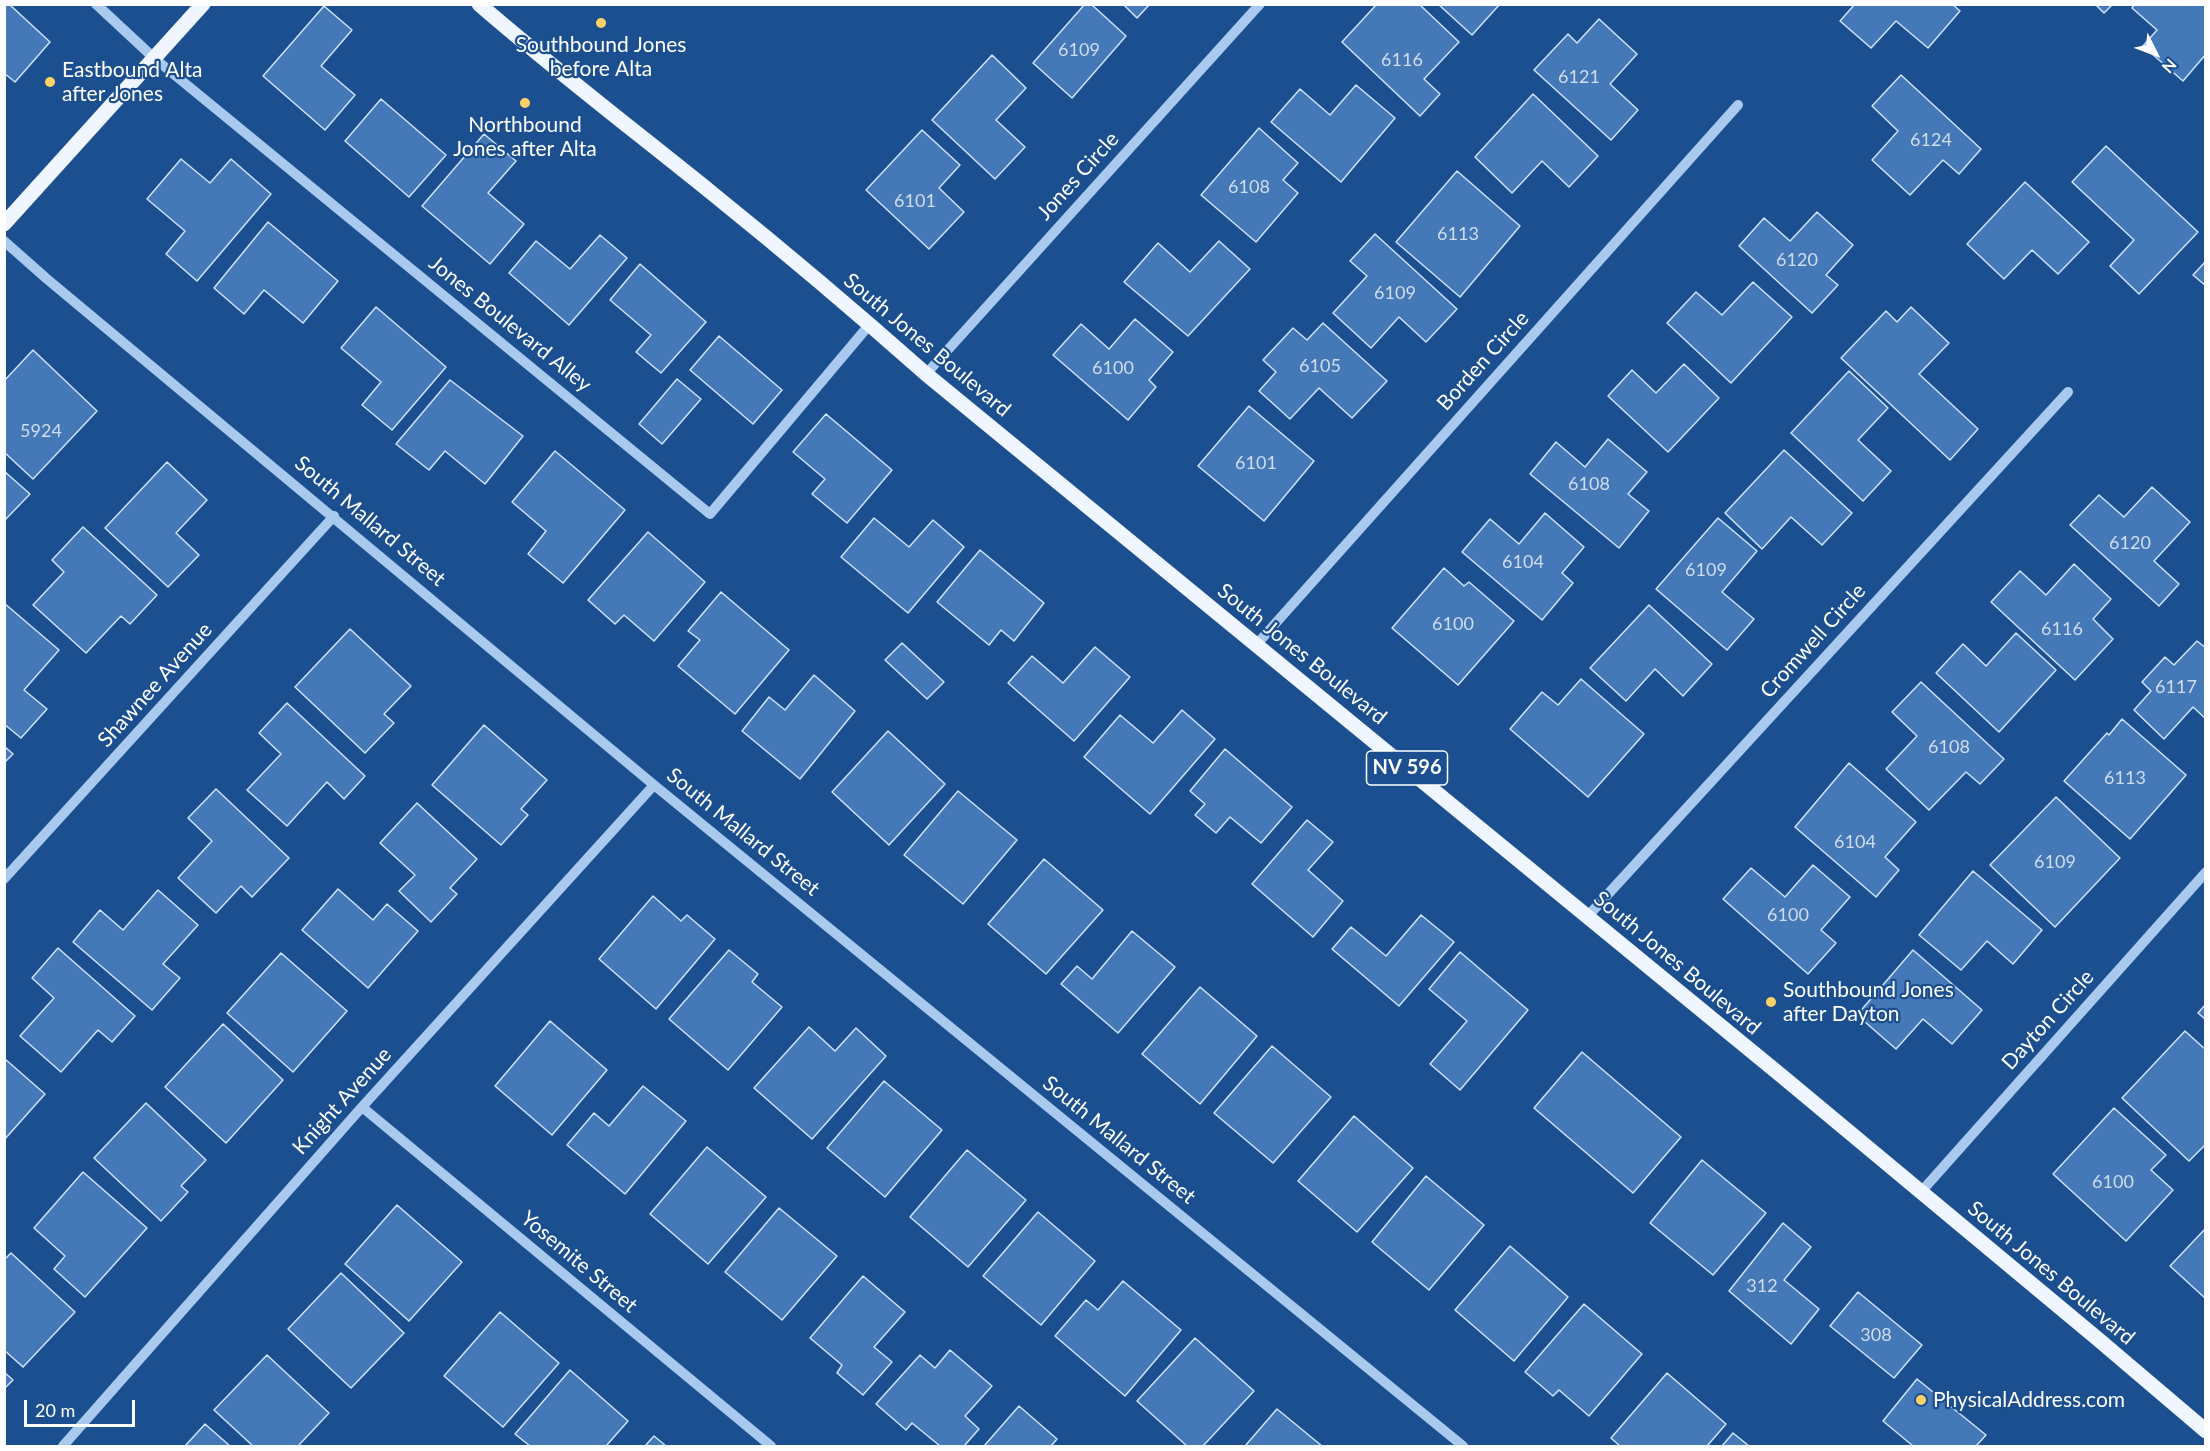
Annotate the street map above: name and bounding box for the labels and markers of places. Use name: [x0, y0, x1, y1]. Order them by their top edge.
marker: Southbound Jones before Alta: [594, 16, 608, 30]
place label: Southbound Jones before Alta: [516, 32, 686, 82]
place label: Eastbound Alta after Jones: [62, 57, 202, 107]
marker: Eastbound Alta after Jones: [43, 75, 57, 89]
marker: Northbound Jones after Alta: [518, 96, 532, 110]
place label: Northbound Jones after Alta: [453, 112, 597, 162]
place label: Southbound Jones after Dayton: [1783, 977, 1954, 1027]
marker: Southbound Jones after Dayton: [1764, 995, 1778, 1009]
place label: PhysicalAddress.com: [1933, 1387, 2125, 1413]
marker: PhysicalAddress.com: [1914, 1393, 1928, 1407]

